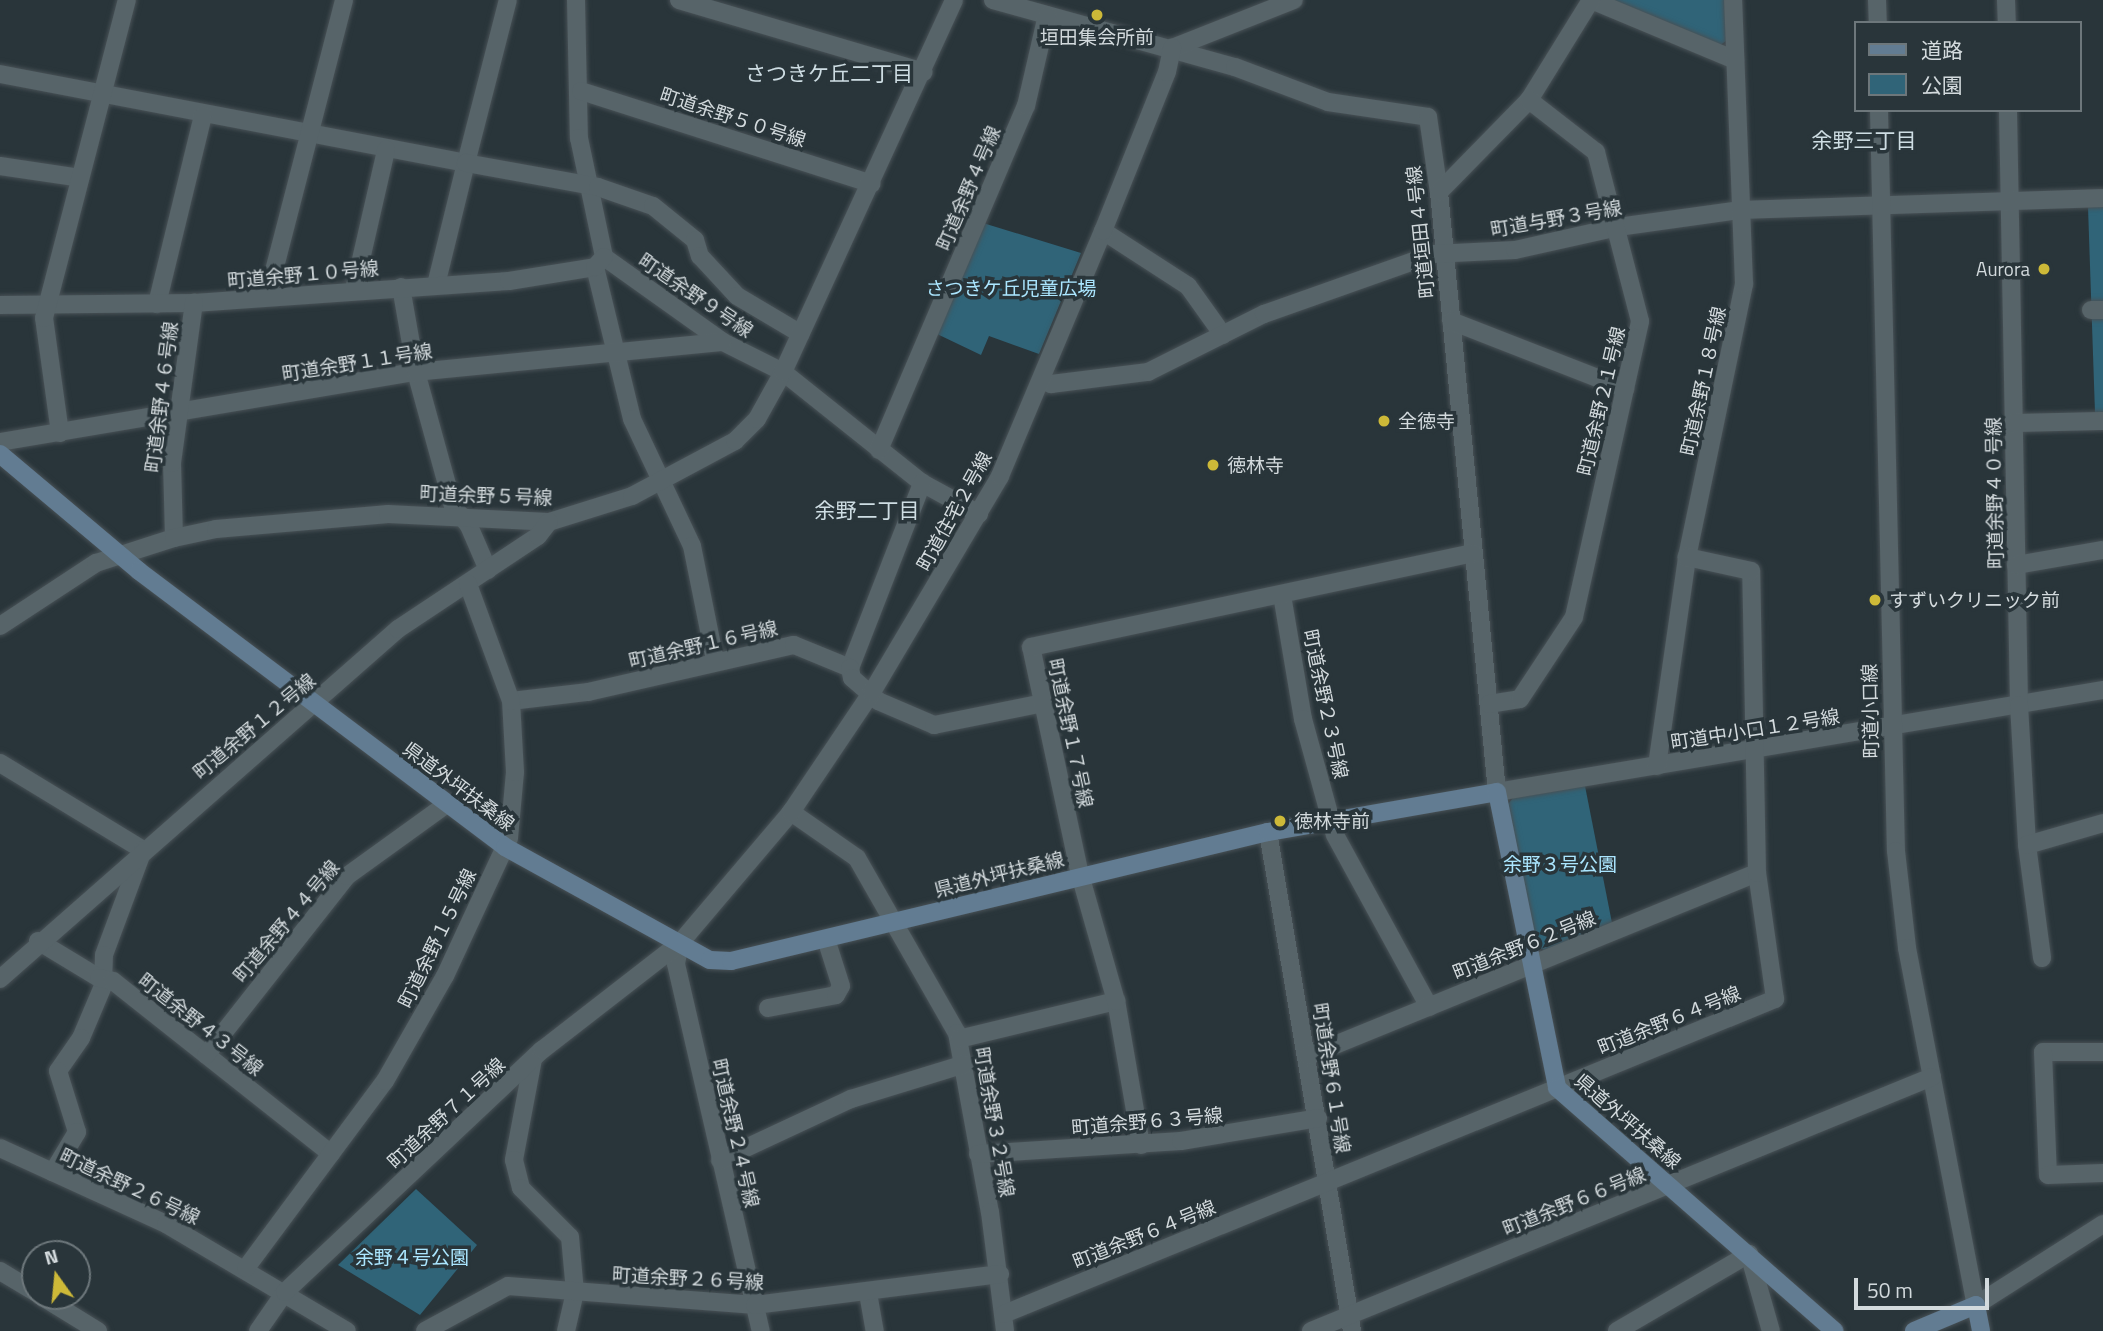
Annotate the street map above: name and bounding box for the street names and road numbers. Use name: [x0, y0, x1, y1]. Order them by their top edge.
street label: 町道余野５０号線: [657, 83, 809, 151]
street label: 町道余野４号線: [932, 122, 1004, 254]
street label: 町道垣田４号線: [1402, 165, 1438, 299]
street label: 町道与野３号線: [1489, 195, 1623, 241]
street label: 町道余野９号線: [634, 248, 758, 342]
street label: 町道余野１０号線: [226, 256, 380, 292]
street label: 町道余野１８号線: [1676, 304, 1730, 458]
street label: 町道余野４６号線: [140, 320, 182, 474]
street label: 町道余野２１号線: [1573, 324, 1629, 478]
street label: 町道余野１１号線: [280, 339, 434, 385]
street label: 町道余野４０号線: [1981, 417, 2007, 569]
street label: 町道住宅２号線: [912, 447, 996, 575]
street label: 町道余野５号線: [419, 481, 553, 509]
street label: 町道余野１６号線: [626, 616, 780, 672]
street label: 町道余野２３号線: [1299, 627, 1353, 781]
street label: 町道余野１７号線: [1044, 656, 1098, 810]
street label: 町道小口線: [1858, 663, 1882, 759]
street label: 町道余野１２号線: [188, 668, 320, 784]
street label: 町道中小口１２号線: [1669, 704, 1841, 754]
street label: 県道外坪扶桑線: [399, 737, 519, 835]
street label: 県道外坪扶桑線: [932, 847, 1066, 901]
street label: 町道余野４４号線: [228, 855, 344, 987]
street label: 町道余野１５号線: [393, 865, 481, 1011]
street label: 町道余野６２号線: [1449, 906, 1599, 984]
street label: 町道余野４３号線: [134, 968, 268, 1080]
street label: 町道余野６４号線: [1594, 981, 1744, 1059]
street label: 町道余野６１号線: [1309, 1001, 1355, 1155]
street label: 町道余野３２号線: [971, 1045, 1019, 1199]
street label: 町道余野７１号線: [383, 1053, 509, 1173]
street label: 町道余野２４号線: [708, 1056, 764, 1210]
street label: 県道外坪扶桑線: [1570, 1069, 1686, 1173]
street label: 町道余野６３号線: [1070, 1103, 1224, 1139]
street label: 町道余野２６号線: [56, 1144, 204, 1228]
street label: 町道余野６６号線: [1499, 1162, 1649, 1240]
street label: 町道余野６４号線: [1069, 1195, 1219, 1273]
street label: 町道余野２６号線: [612, 1263, 764, 1293]

